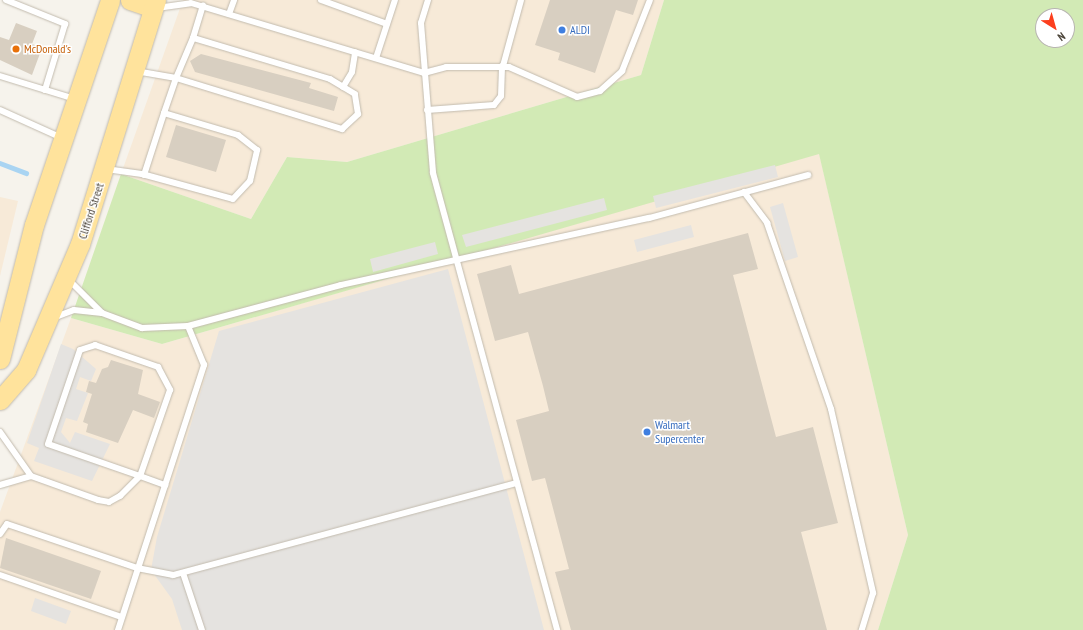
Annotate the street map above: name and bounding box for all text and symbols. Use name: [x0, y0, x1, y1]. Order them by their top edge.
north arrow: [1035, 8, 1075, 48]
place label: ALDI: [570, 23, 590, 37]
marker: ALDI: [557, 25, 567, 35]
text: N: [1055, 29, 1068, 44]
place label: McDonald's: [24, 42, 71, 56]
marker: McDonald's: [11, 44, 21, 54]
street label: Clifford Street: [75, 181, 107, 241]
place label: Walmart Supercenter: [655, 418, 705, 446]
marker: Walmart Supercenter: [642, 427, 652, 437]

